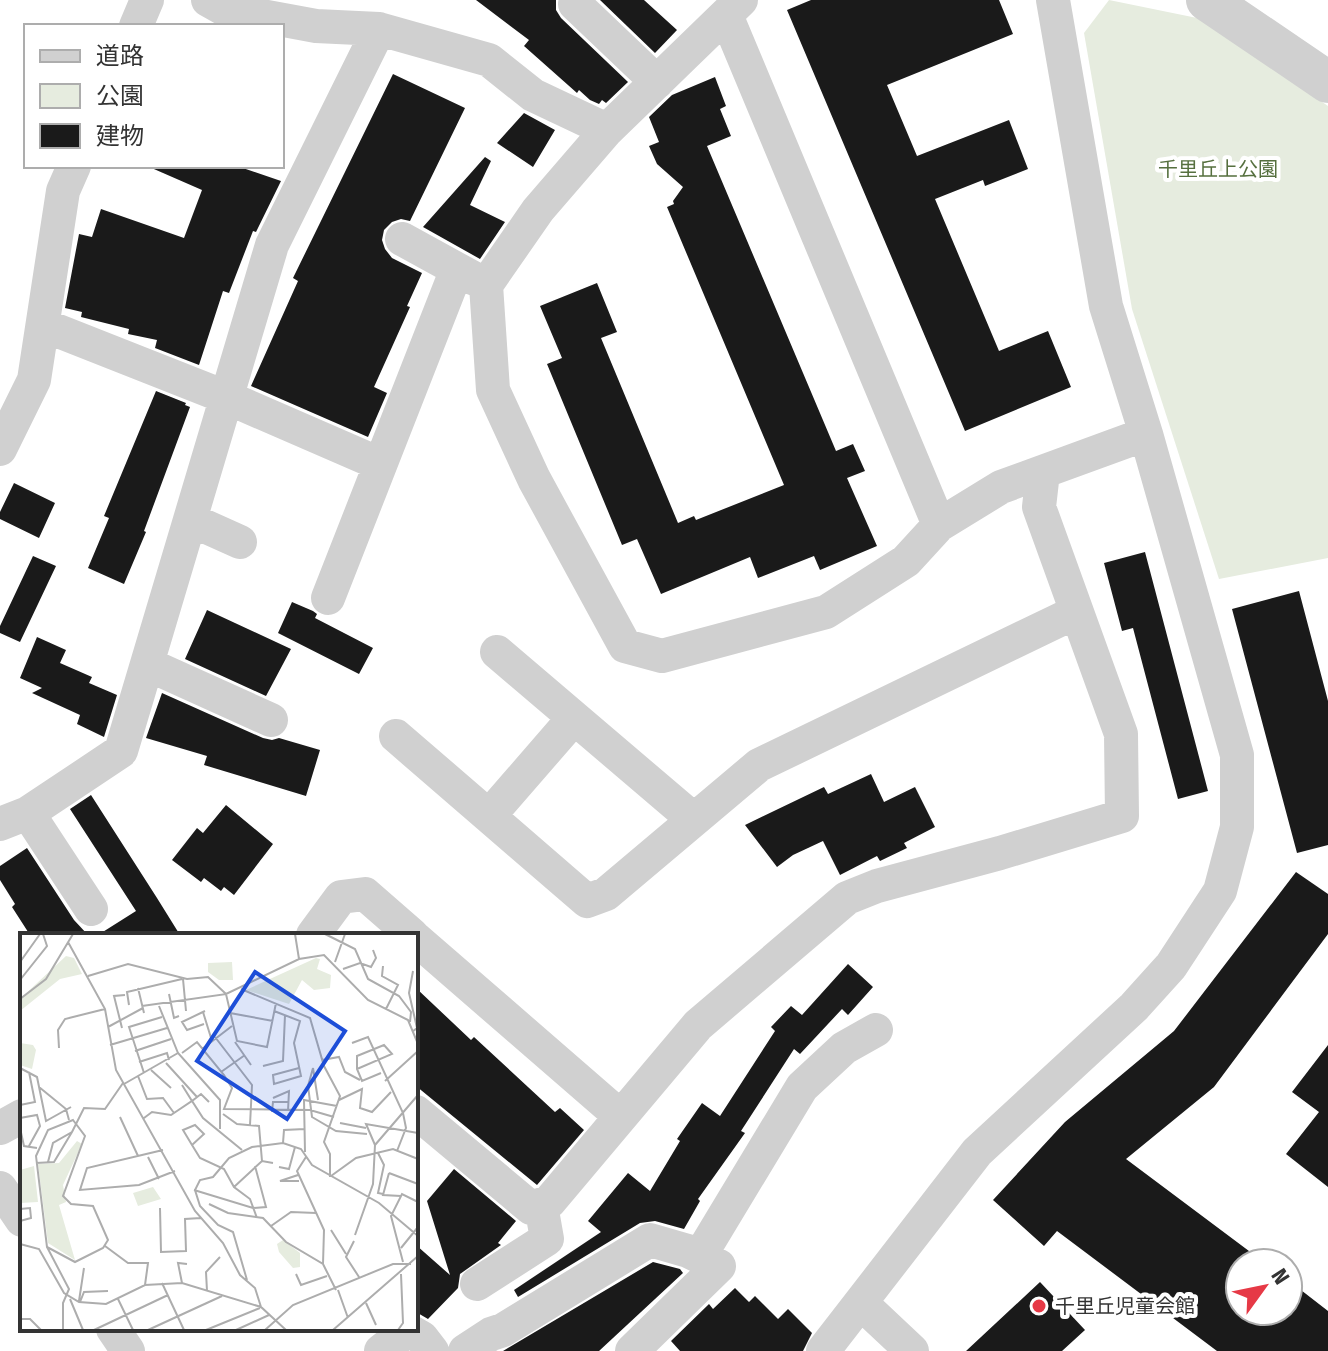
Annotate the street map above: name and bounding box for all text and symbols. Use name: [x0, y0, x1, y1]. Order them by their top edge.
legend: [24, 24, 284, 168]
text: 道路: [96, 42, 144, 70]
text: 公園: [96, 82, 144, 110]
text: 建物: [96, 122, 144, 150]
park label: 千里丘上公園: [1158, 157, 1278, 181]
inset map: [20, 933, 418, 1331]
north arrow: [1224, 1247, 1304, 1327]
text: N: [1265, 1263, 1295, 1289]
place label: 千里丘児童会館: [1055, 1294, 1195, 1318]
marker: 千里丘児童会館: [1030, 1297, 1048, 1315]

